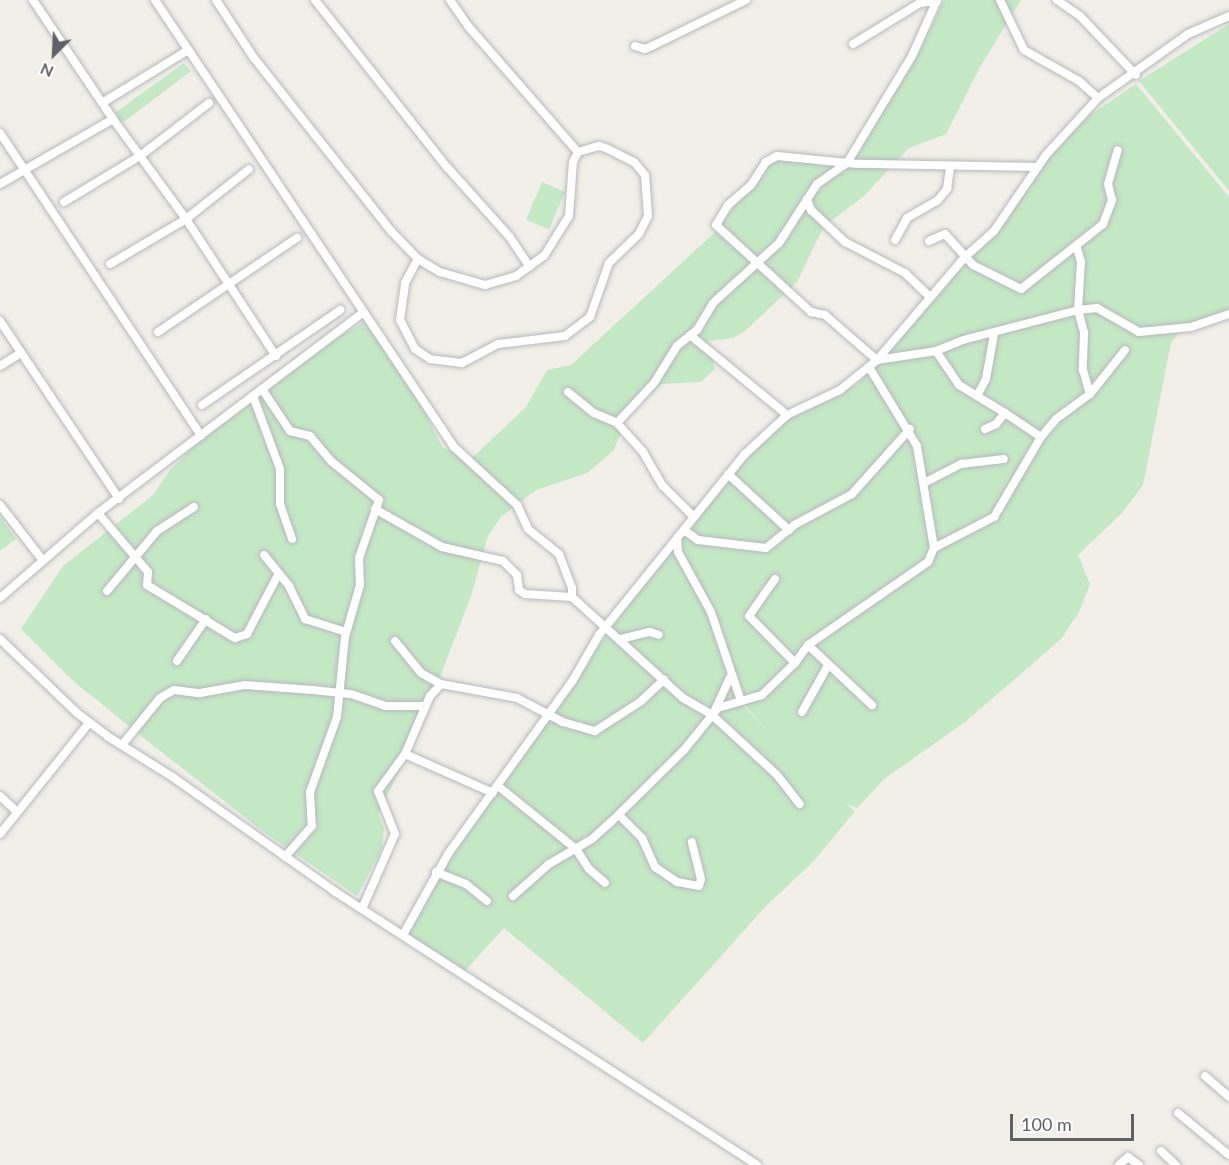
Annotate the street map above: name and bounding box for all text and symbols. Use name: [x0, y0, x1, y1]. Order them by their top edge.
north arrow: [24, 24, 84, 84]
text: N: [37, 60, 56, 82]
scale bar: [1013, 1102, 1138, 1140]
text: 100 m: [1021, 1113, 1072, 1135]

